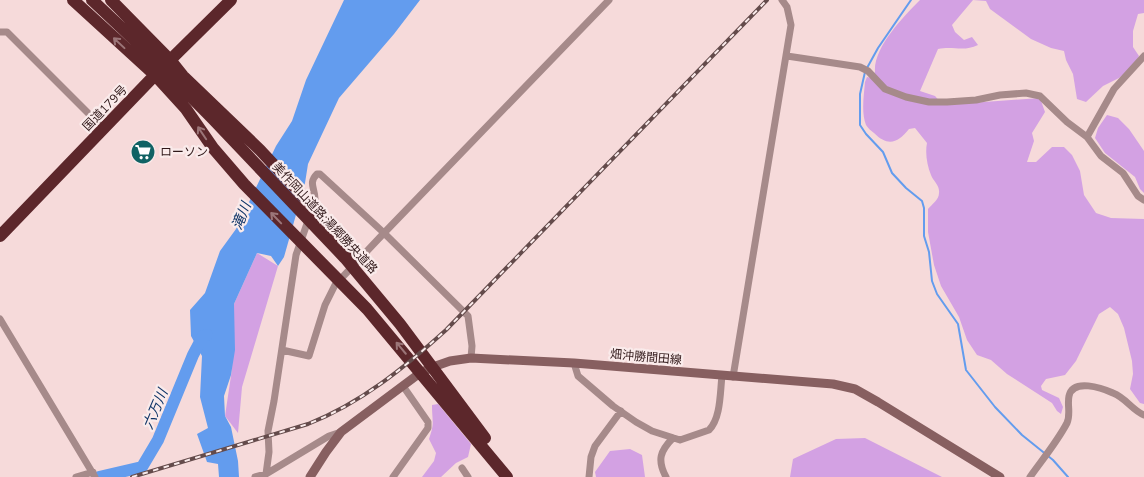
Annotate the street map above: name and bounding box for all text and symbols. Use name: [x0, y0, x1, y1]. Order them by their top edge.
one-way arrow: [112, 37, 125, 49]
street label: 国道179号: [79, 82, 130, 134]
one-way arrow: [197, 126, 207, 140]
supermarket icon: ローソン: [130, 139, 156, 165]
place label: ローソン: [160, 144, 208, 159]
street label: 美作岡山道路;湯郷勝央道路: [270, 159, 381, 276]
water label: 滝川: [227, 198, 255, 232]
one-way arrow: [270, 212, 282, 224]
one-way arrow: [395, 342, 406, 355]
street label: 畑沖勝間田線: [610, 346, 683, 367]
water label: 六万川: [139, 384, 172, 432]

